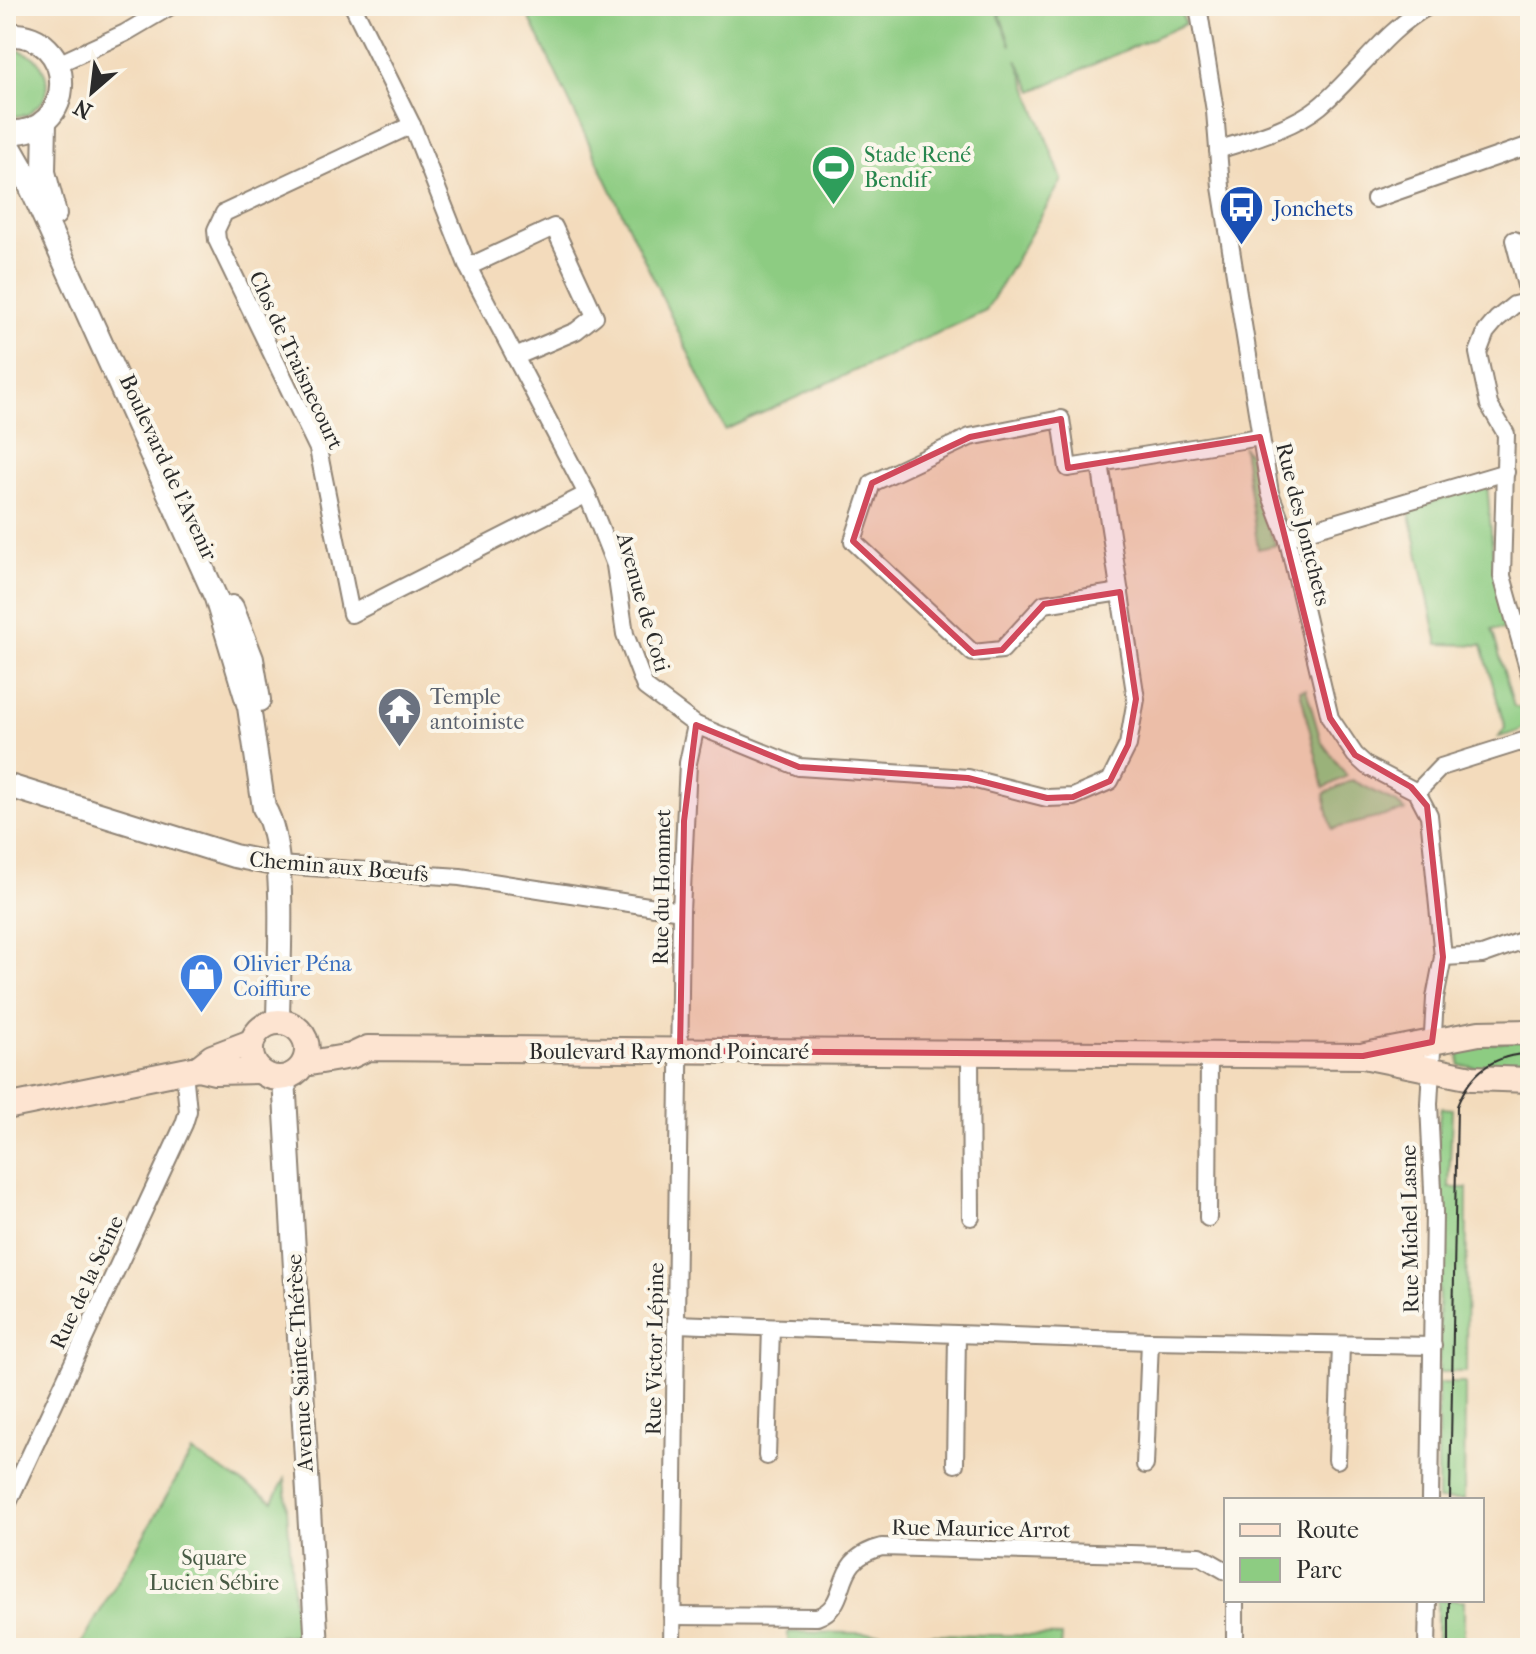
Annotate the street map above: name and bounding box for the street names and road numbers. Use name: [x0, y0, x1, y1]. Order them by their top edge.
street label: Clos de Traisnecourt: [243, 267, 349, 454]
street label: Boulevard de l'Avenir: [114, 370, 223, 565]
street label: Rue des Jontchets: [1270, 440, 1336, 609]
street label: Avenue de Coti: [610, 529, 675, 675]
street label: Rue du Hommet: [648, 809, 676, 965]
street label: Chemin aux Bœufs: [248, 846, 430, 888]
street label: Boulevard Raymond Poincaré: [529, 1039, 809, 1065]
street label: Rue Michel Lasne: [1396, 1144, 1424, 1314]
street label: Rue de la Seine: [45, 1211, 129, 1353]
street label: Avenue Sainte-Thérèse: [281, 1253, 319, 1474]
street label: Rue Victor Lépine: [640, 1262, 670, 1436]
street label: Rue Maurice Arrot: [891, 1514, 1071, 1544]

